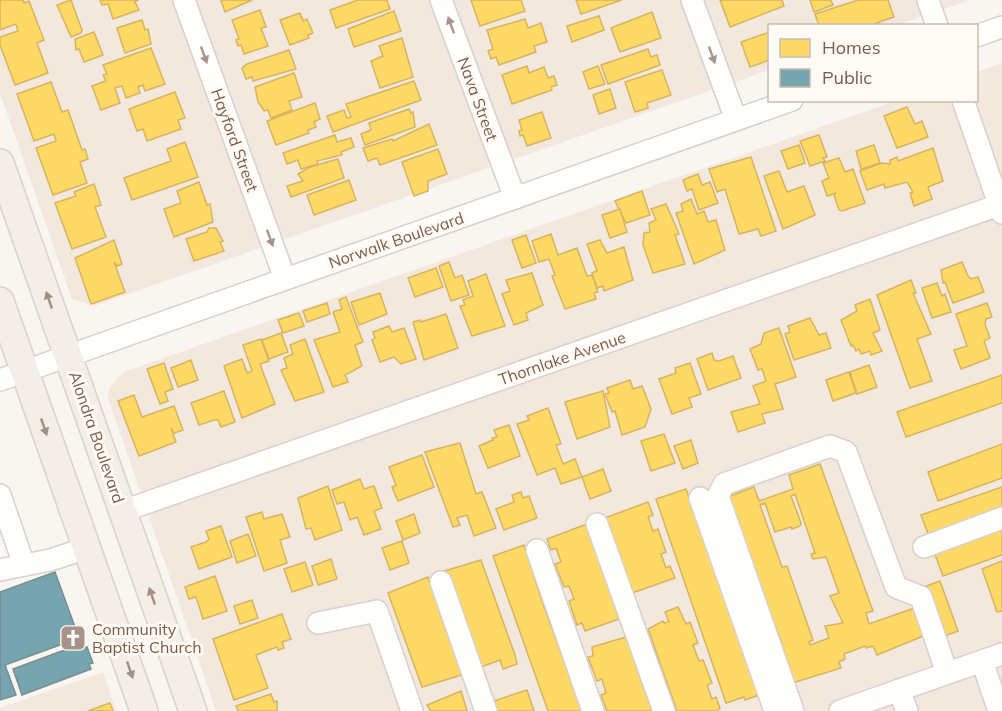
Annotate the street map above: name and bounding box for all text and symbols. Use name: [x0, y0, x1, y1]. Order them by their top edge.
one-way arrow: [445, 16, 455, 34]
legend: [768, 24, 978, 102]
text: Homes: [822, 36, 881, 59]
one-way arrow: [200, 46, 209, 64]
one-way arrow: [707, 46, 717, 64]
street label: Nava Street: [454, 54, 503, 144]
text: Public: [822, 66, 872, 89]
street label: Hayford Street: [207, 86, 263, 195]
street label: Norwalk Boulevard: [326, 207, 466, 273]
one-way arrow: [266, 229, 276, 247]
one-way arrow: [43, 291, 53, 309]
street label: Thornlake Avenue: [496, 327, 628, 389]
street label: Alondra Boulevard: [65, 368, 129, 506]
one-way arrow: [40, 418, 50, 436]
one-way arrow: [147, 587, 157, 605]
place label: Community Baptist Church: [92, 619, 202, 657]
church icon: Community Baptist Church: [58, 623, 88, 653]
one-way arrow: [125, 661, 135, 679]

